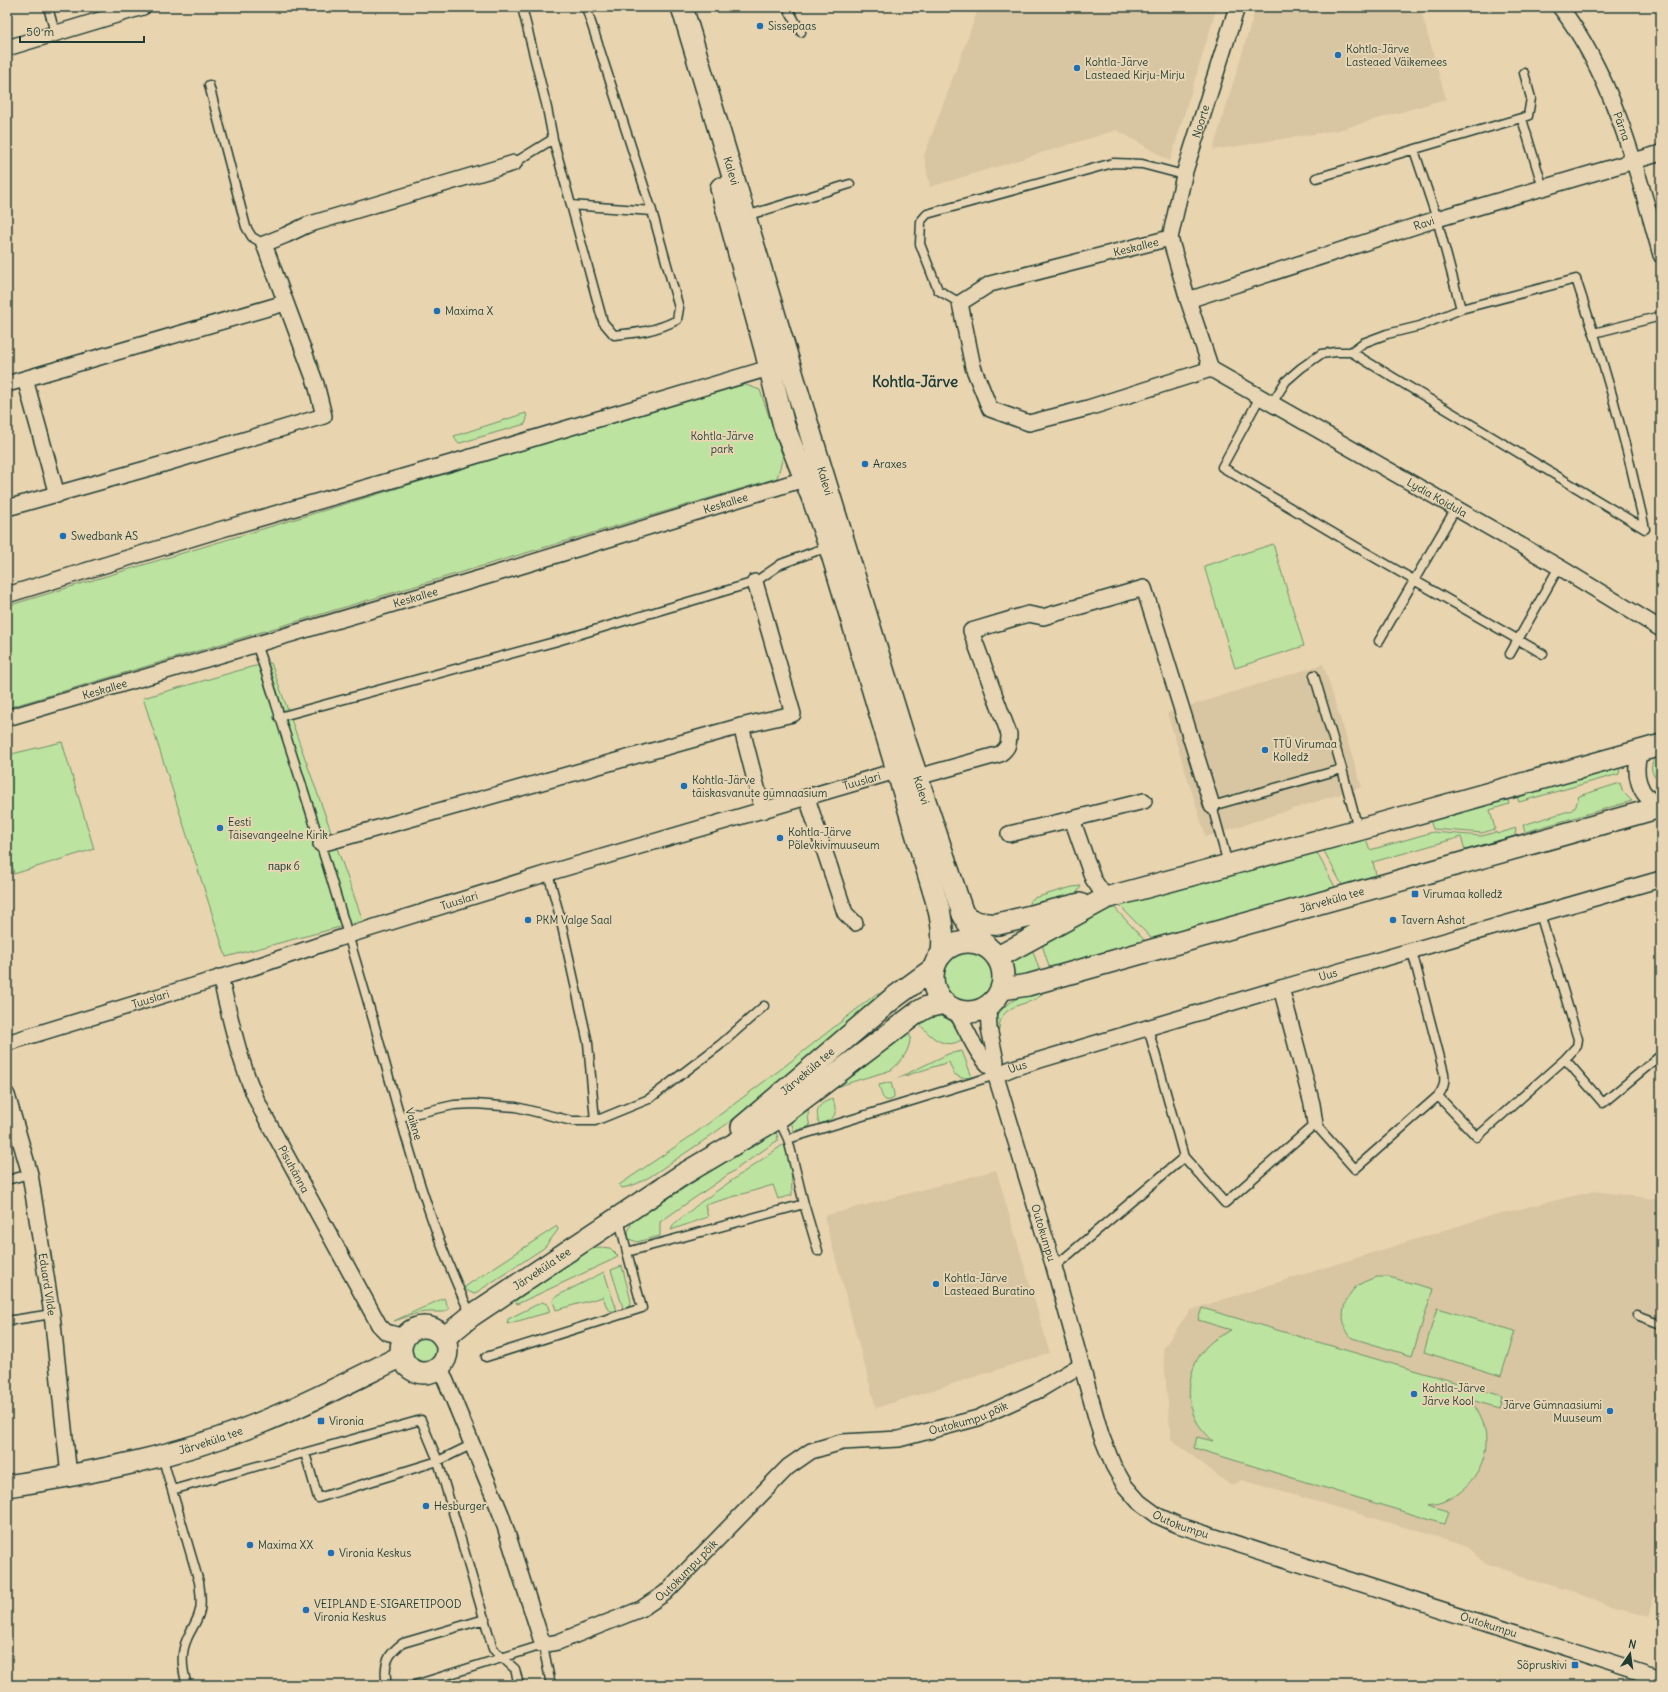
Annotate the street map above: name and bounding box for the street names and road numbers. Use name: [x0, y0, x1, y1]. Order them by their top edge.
street label: Noorte: [1189, 103, 1213, 140]
street label: Pärna: [1610, 110, 1634, 143]
street label: Kalevi: [720, 155, 742, 187]
street label: Ravi: [1412, 213, 1436, 233]
street label: Keskallee: [1112, 235, 1160, 259]
street label: Kalevi: [814, 465, 836, 497]
street label: Lydia Koidula: [1404, 475, 1470, 520]
street label: Keskallee: [701, 490, 750, 517]
street label: Keskallee: [391, 584, 440, 611]
street label: Keskallee: [81, 676, 129, 702]
street label: Tuuslari: [841, 769, 882, 793]
street label: Kalevi: [910, 774, 933, 806]
street label: Järveküla tee: [1298, 884, 1366, 915]
street label: Tuuslari: [439, 888, 480, 913]
street label: Uus: [1317, 965, 1339, 984]
street label: Tuuslari: [130, 987, 171, 1011]
street label: Järveküla tee: [778, 1044, 837, 1098]
street label: Uus: [1006, 1057, 1028, 1076]
street label: Vaikne: [402, 1106, 426, 1142]
street label: Pisuhänna: [275, 1143, 312, 1195]
street label: Outokumpu: [1028, 1202, 1059, 1264]
street label: Järveküla tee: [510, 1244, 573, 1293]
street label: Eduard Vilde: [36, 1252, 59, 1317]
street label: Outokumpu põik: [927, 1398, 1010, 1438]
street label: Järveküla tee: [177, 1423, 245, 1457]
street label: Outokumpu: [1150, 1507, 1211, 1542]
street label: Outokumpu põik: [652, 1536, 721, 1605]
street label: Outokumpu: [1458, 1609, 1520, 1641]

